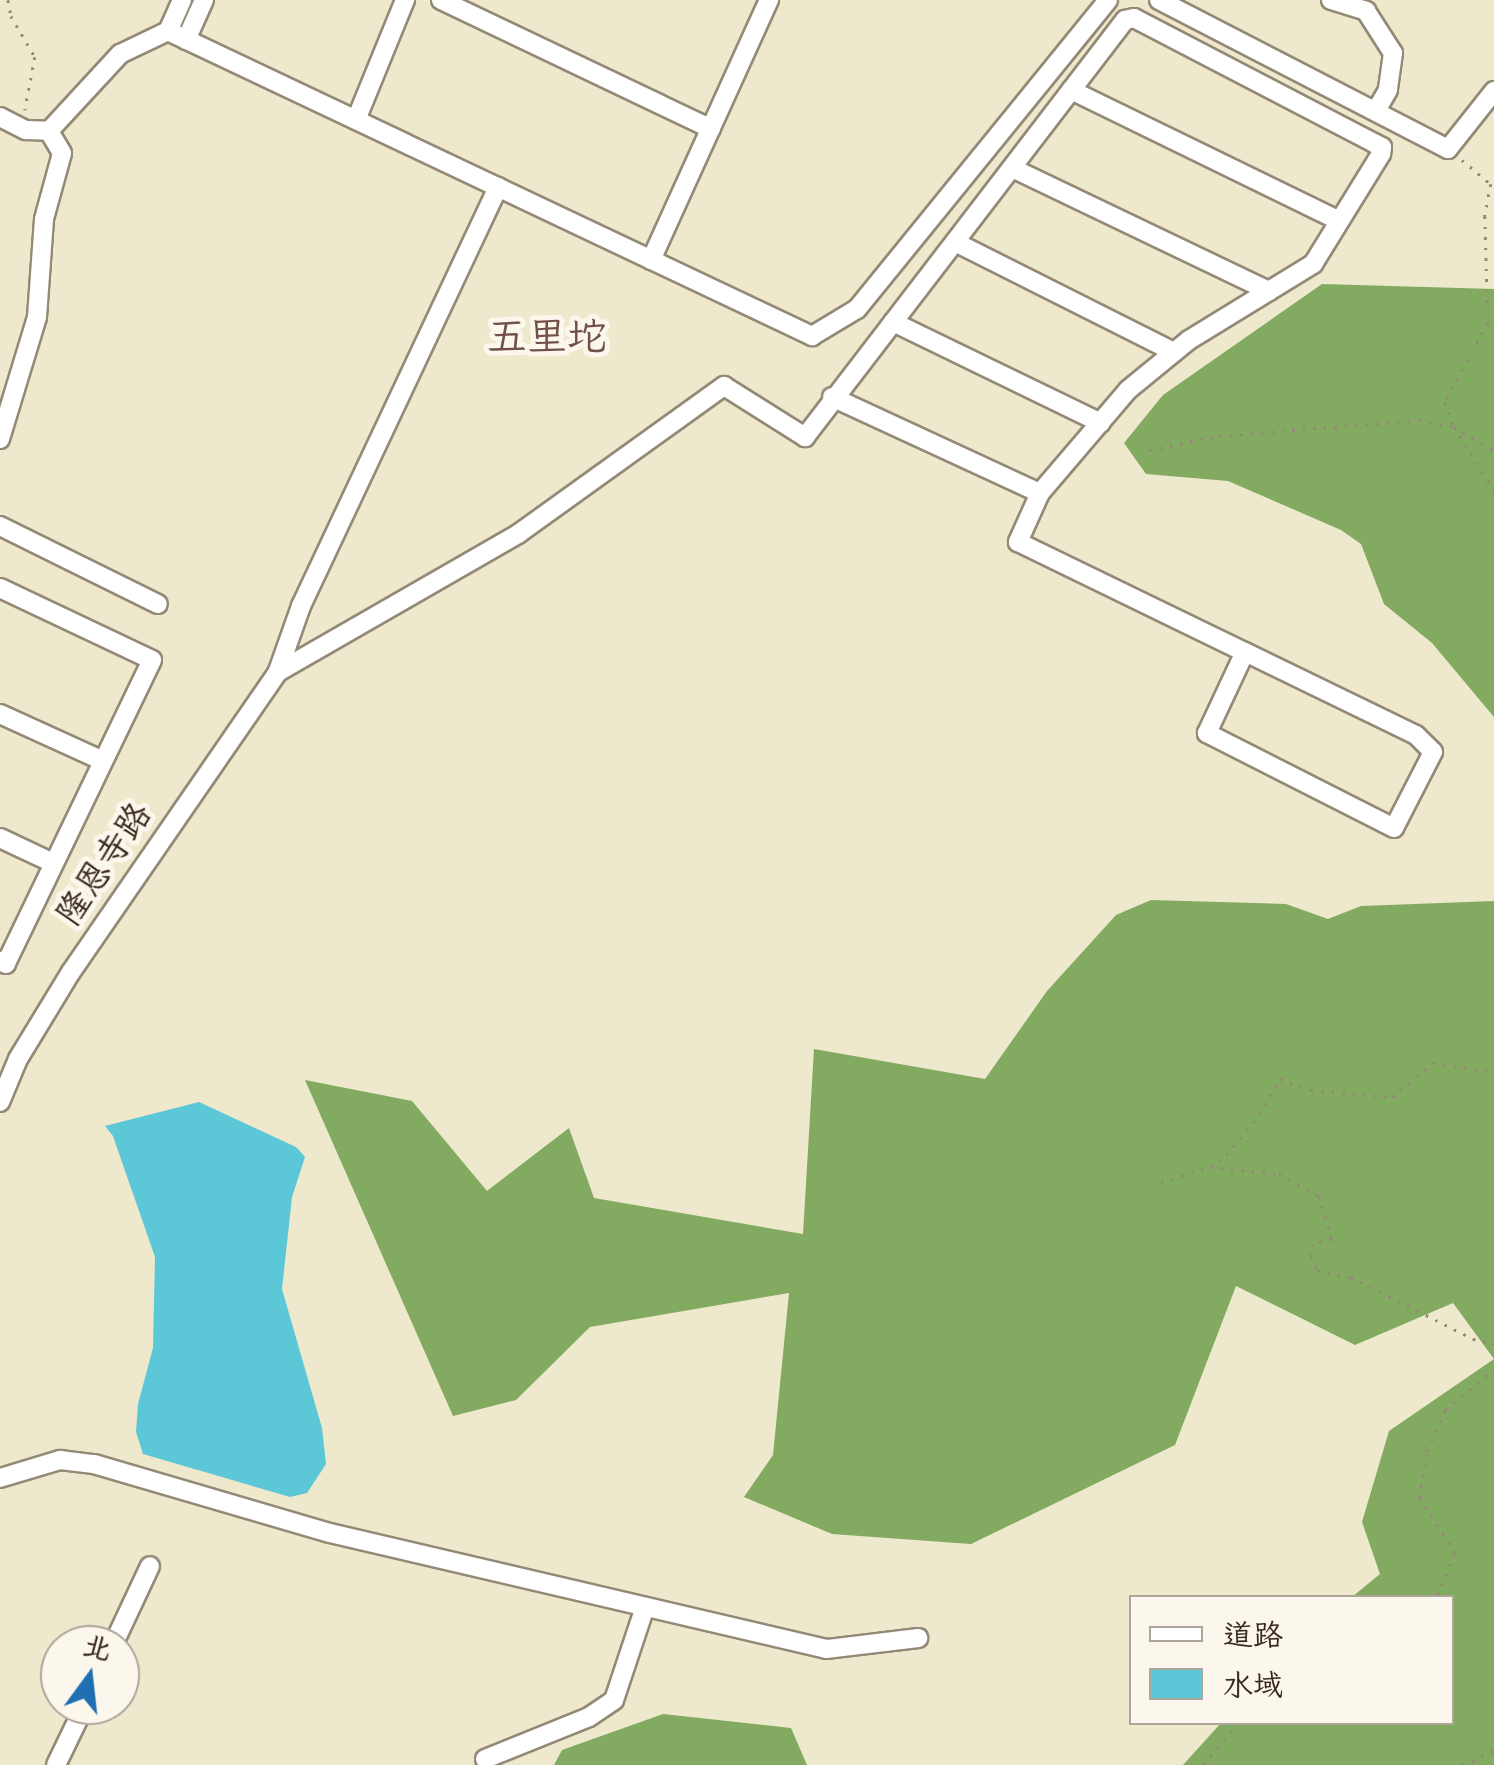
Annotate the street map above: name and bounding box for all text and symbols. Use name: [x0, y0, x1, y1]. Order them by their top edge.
district label: 五里坨: [487, 313, 607, 361]
street label: 隆恩寺路: [47, 794, 161, 934]
legend: [1129, 1595, 1454, 1725]
text: 道路: [1223, 1616, 1283, 1654]
north arrow: [40, 1625, 140, 1725]
text: 北: [79, 1627, 115, 1668]
text: 水域: [1223, 1666, 1283, 1704]

